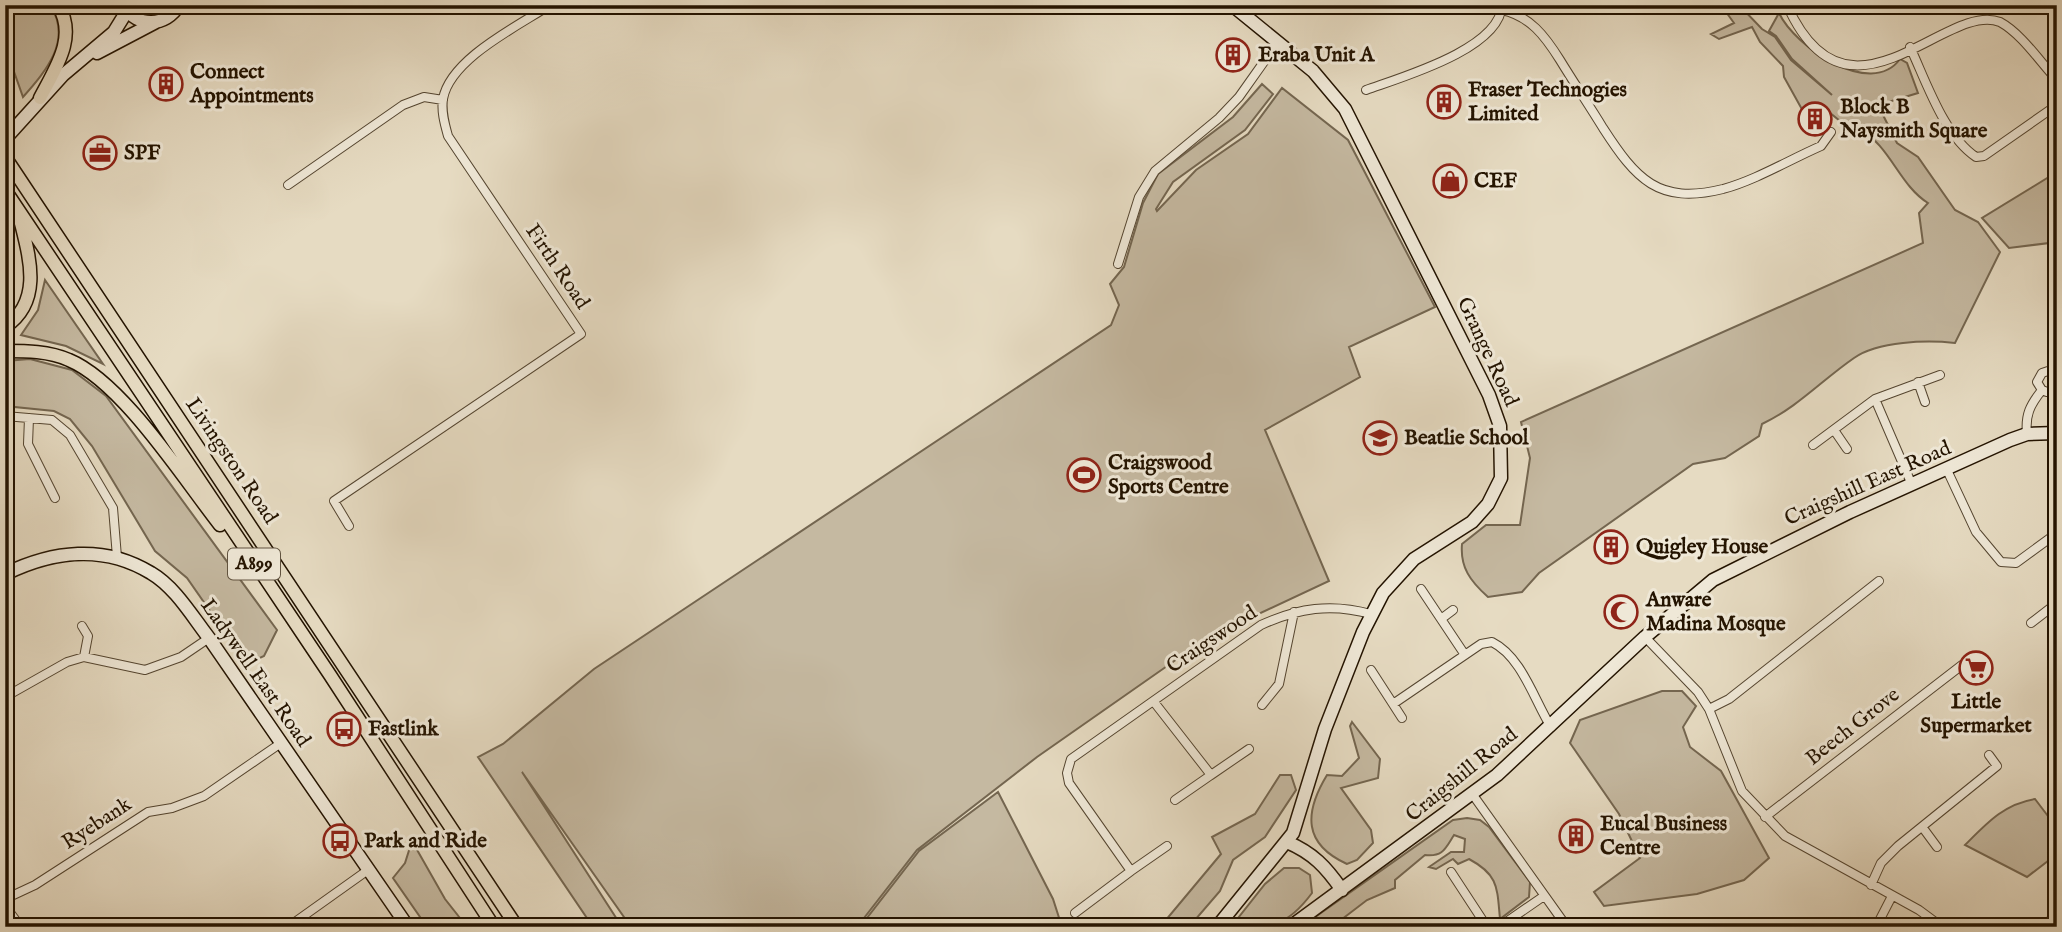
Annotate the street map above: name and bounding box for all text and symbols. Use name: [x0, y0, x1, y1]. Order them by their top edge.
building icon: Eraba Unit A: [1214, 36, 1252, 74]
place label: Eraba Unit A: [1258, 42, 1376, 69]
place label: Connect Appointments: [189, 59, 314, 110]
building icon: Connect Appointments: [147, 65, 185, 103]
place label: Fraser Technogies Limited: [1468, 77, 1627, 128]
building icon: Fraser Technogies Limited: [1425, 83, 1463, 121]
place label: Block B Naysmith Square: [1839, 94, 1988, 145]
building icon: Block B Naysmith Square: [1796, 100, 1834, 138]
office icon: SPF: [81, 134, 119, 172]
place label: SPF: [124, 140, 161, 167]
shop icon: CEF: [1431, 162, 1469, 200]
place label: CEF: [1474, 168, 1518, 195]
street label: Firth Road: [519, 219, 596, 315]
street label: Grange Road: [1450, 293, 1524, 412]
street label: Livingston Road: [179, 393, 284, 530]
school or university icon: Beatlie School: [1361, 419, 1399, 457]
place label: Beatlie School: [1404, 425, 1530, 452]
street label: Craigshill East Road: [1781, 435, 1956, 533]
place label: Craigswood Sports Centre: [1108, 450, 1229, 501]
sports icon: Craigswood Sports Centre: [1065, 456, 1103, 494]
building icon: Quigley House: [1592, 528, 1630, 566]
place label: Quigley House: [1636, 534, 1769, 561]
road number: A899: [228, 548, 280, 580]
place label: Anware Madina Mosque: [1645, 587, 1786, 638]
mosque icon: Anware Madina Mosque: [1602, 593, 1640, 631]
street label: Ladywell East Road: [194, 594, 317, 753]
street label: Craigswood: [1162, 599, 1263, 680]
supermarket icon: Little Supermarket: [1957, 649, 1995, 687]
street label: Beech Grove: [1800, 682, 1906, 772]
place label: Little Supermarket: [1920, 689, 2032, 740]
bus stop icon: Fastlink: [325, 710, 363, 748]
place label: Fastlink: [368, 716, 439, 743]
street label: Craigshill Road: [1400, 721, 1524, 828]
street label: Ryebank: [57, 791, 138, 856]
place label: Eucal Business Centre: [1600, 811, 1727, 862]
building icon: Eucal Business Centre: [1557, 817, 1595, 855]
bus stop icon: Park and Ride: [321, 822, 359, 860]
place label: Park and Ride: [364, 828, 487, 855]

